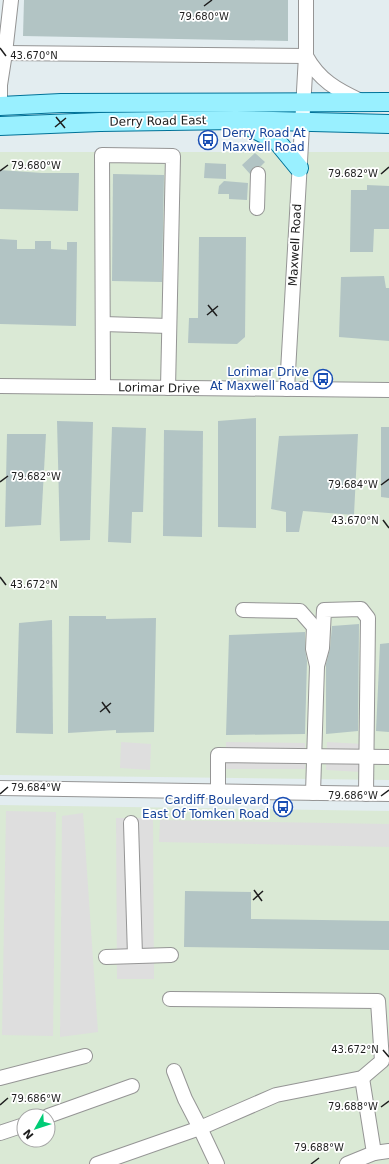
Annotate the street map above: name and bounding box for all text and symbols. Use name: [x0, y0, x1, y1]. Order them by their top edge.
text: 79.680°W: [179, 11, 229, 22]
text: 43.670°N: [10, 50, 58, 61]
street label: Derry Road East: [109, 113, 207, 129]
place label: Derry Road At Maxwell Road: [222, 126, 306, 154]
bus stop icon: Derry Road At Maxwell Road: [197, 129, 219, 151]
text: 79.680°W: [11, 160, 61, 171]
text: 79.682°W: [328, 168, 378, 179]
street label: Maxwell Road: [286, 203, 304, 287]
place label: Lorimar Drive At Maxwell Road: [210, 365, 309, 393]
bus stop icon: Lorimar Drive At Maxwell Road: [312, 368, 334, 390]
street label: Lorimar Drive: [118, 380, 200, 396]
text: 79.682°W: [11, 471, 61, 482]
text: 79.684°W: [328, 479, 378, 490]
text: 43.670°N: [331, 515, 379, 526]
text: 43.672°N: [10, 579, 58, 590]
text: 79.684°W: [11, 782, 61, 793]
text: 79.686°W: [328, 790, 378, 801]
place label: Cardiff Boulevard East Of Tomken Road: [142, 793, 269, 821]
bus stop icon: Cardiff Boulevard East Of Tomken Road: [272, 796, 294, 818]
text: 43.672°N: [331, 1044, 379, 1055]
text: 79.686°W: [11, 1093, 61, 1104]
text: 79.688°W: [328, 1101, 378, 1112]
north arrow: [16, 1108, 56, 1148]
text: N: [21, 1126, 37, 1142]
text: 79.688°W: [294, 1142, 344, 1153]

